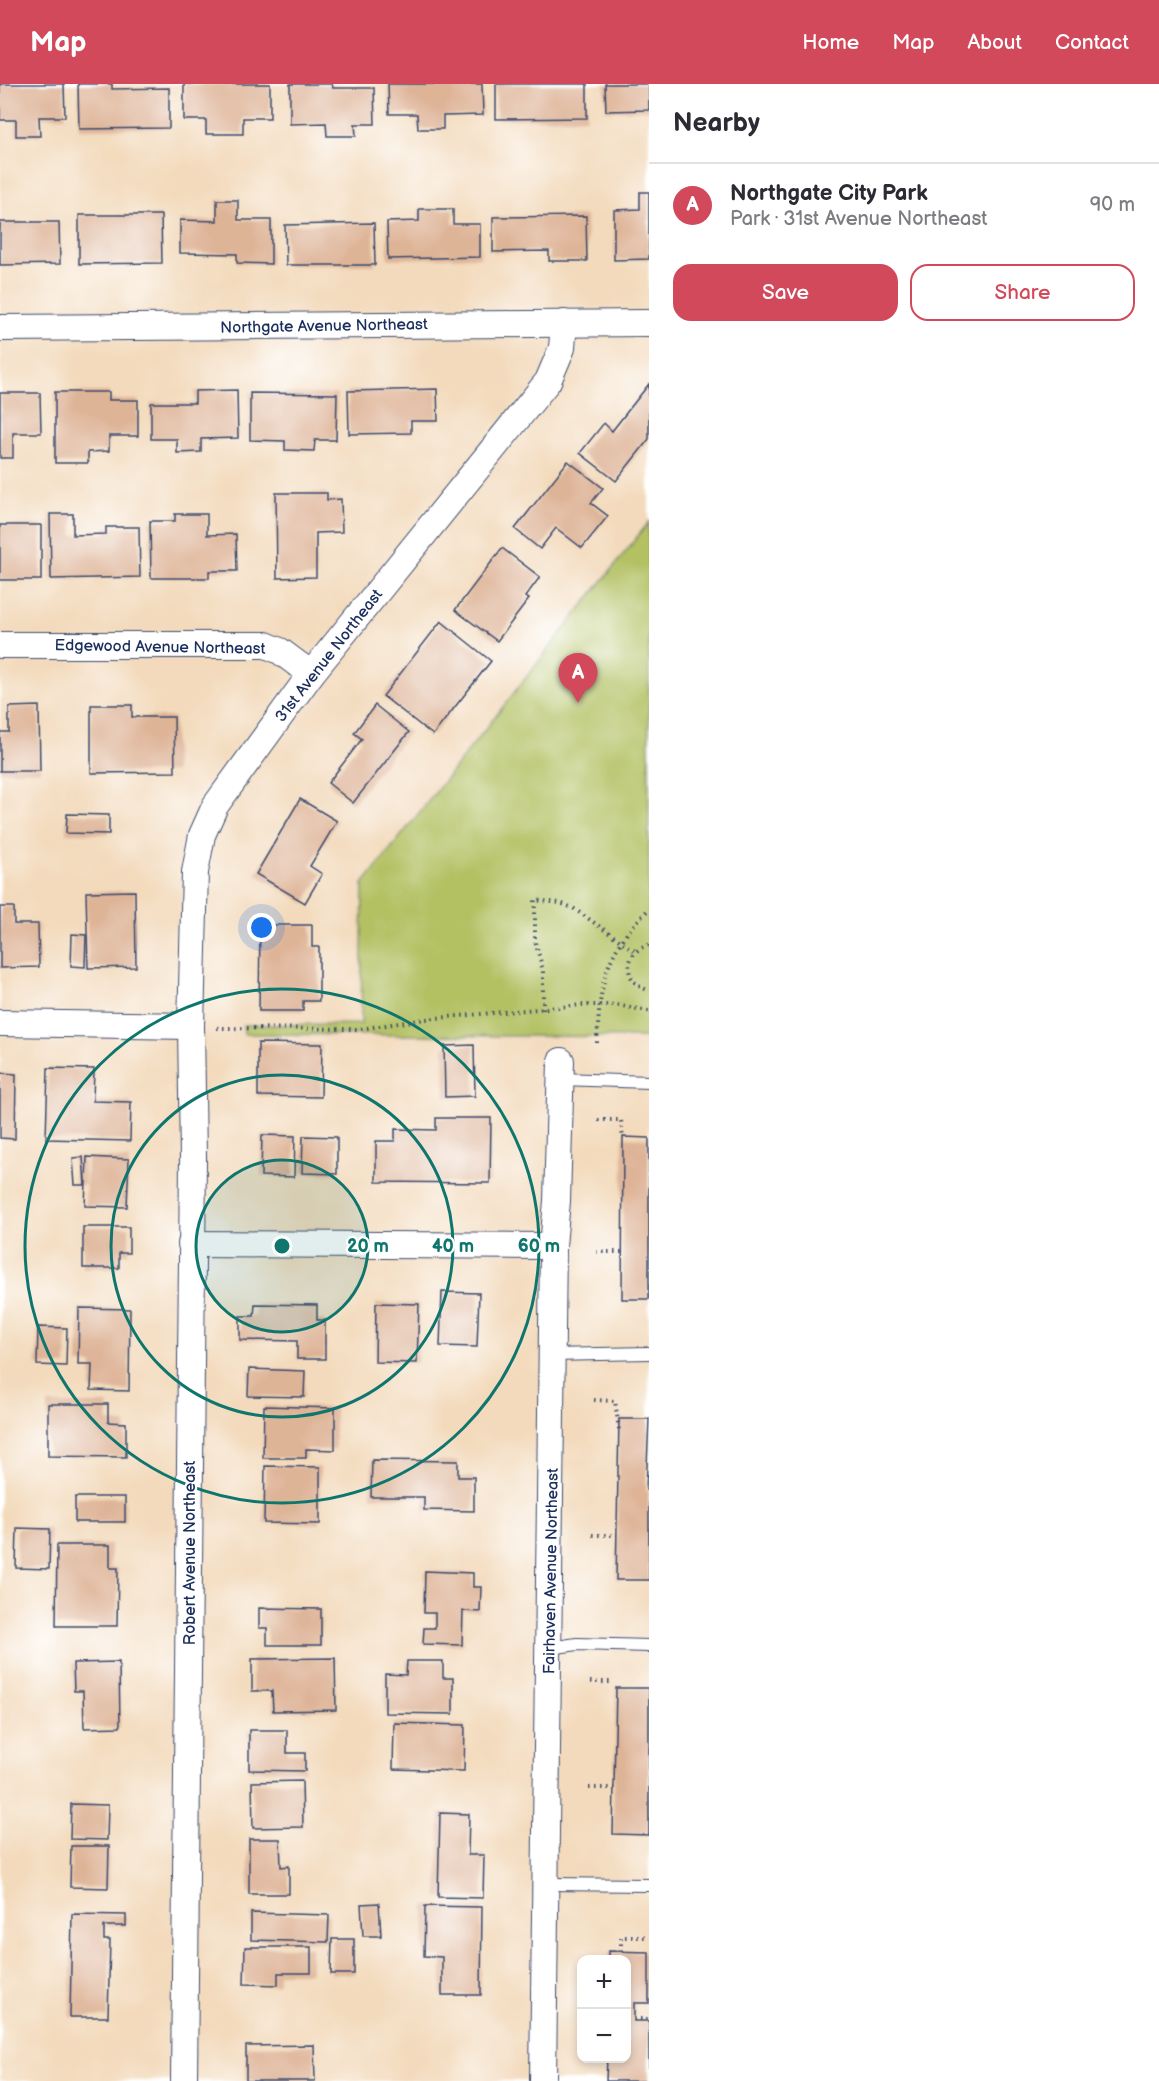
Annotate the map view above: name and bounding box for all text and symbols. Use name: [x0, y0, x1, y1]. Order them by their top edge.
text: Map: [30, 26, 86, 59]
text: Home: [802, 30, 859, 55]
text: Map: [892, 30, 934, 55]
text: About: [967, 30, 1022, 55]
text: Contact: [1055, 30, 1129, 55]
text: Nearby: [673, 108, 760, 139]
text: Northgate City Park: [730, 180, 928, 207]
text: A: [686, 193, 699, 217]
text: 90 m: [1090, 193, 1135, 217]
text: Park · 31st Avenue Northeast: [730, 207, 987, 231]
button: Save: [673, 264, 898, 321]
button: Share: [910, 264, 1135, 321]
street label: Northgate Avenue Northeast: [220, 315, 428, 338]
street label: 31st Avenue Northeast: [271, 586, 387, 726]
street label: Edgewood Avenue Northeast: [54, 636, 266, 659]
pin: A: [558, 654, 598, 703]
your location: [247, 913, 276, 942]
centre of rings: [272, 1236, 292, 1256]
text: 20 m: [347, 1236, 389, 1257]
text: 40 m: [432, 1236, 474, 1257]
text: 60 m: [518, 1236, 560, 1257]
street label: Robert Avenue Northeast: [181, 1461, 200, 1645]
street label: Fairhaven Avenue Northeast: [540, 1468, 563, 1674]
map controls: [577, 1955, 631, 2063]
button: +: [577, 1955, 631, 2009]
button: −: [577, 2009, 631, 2063]

